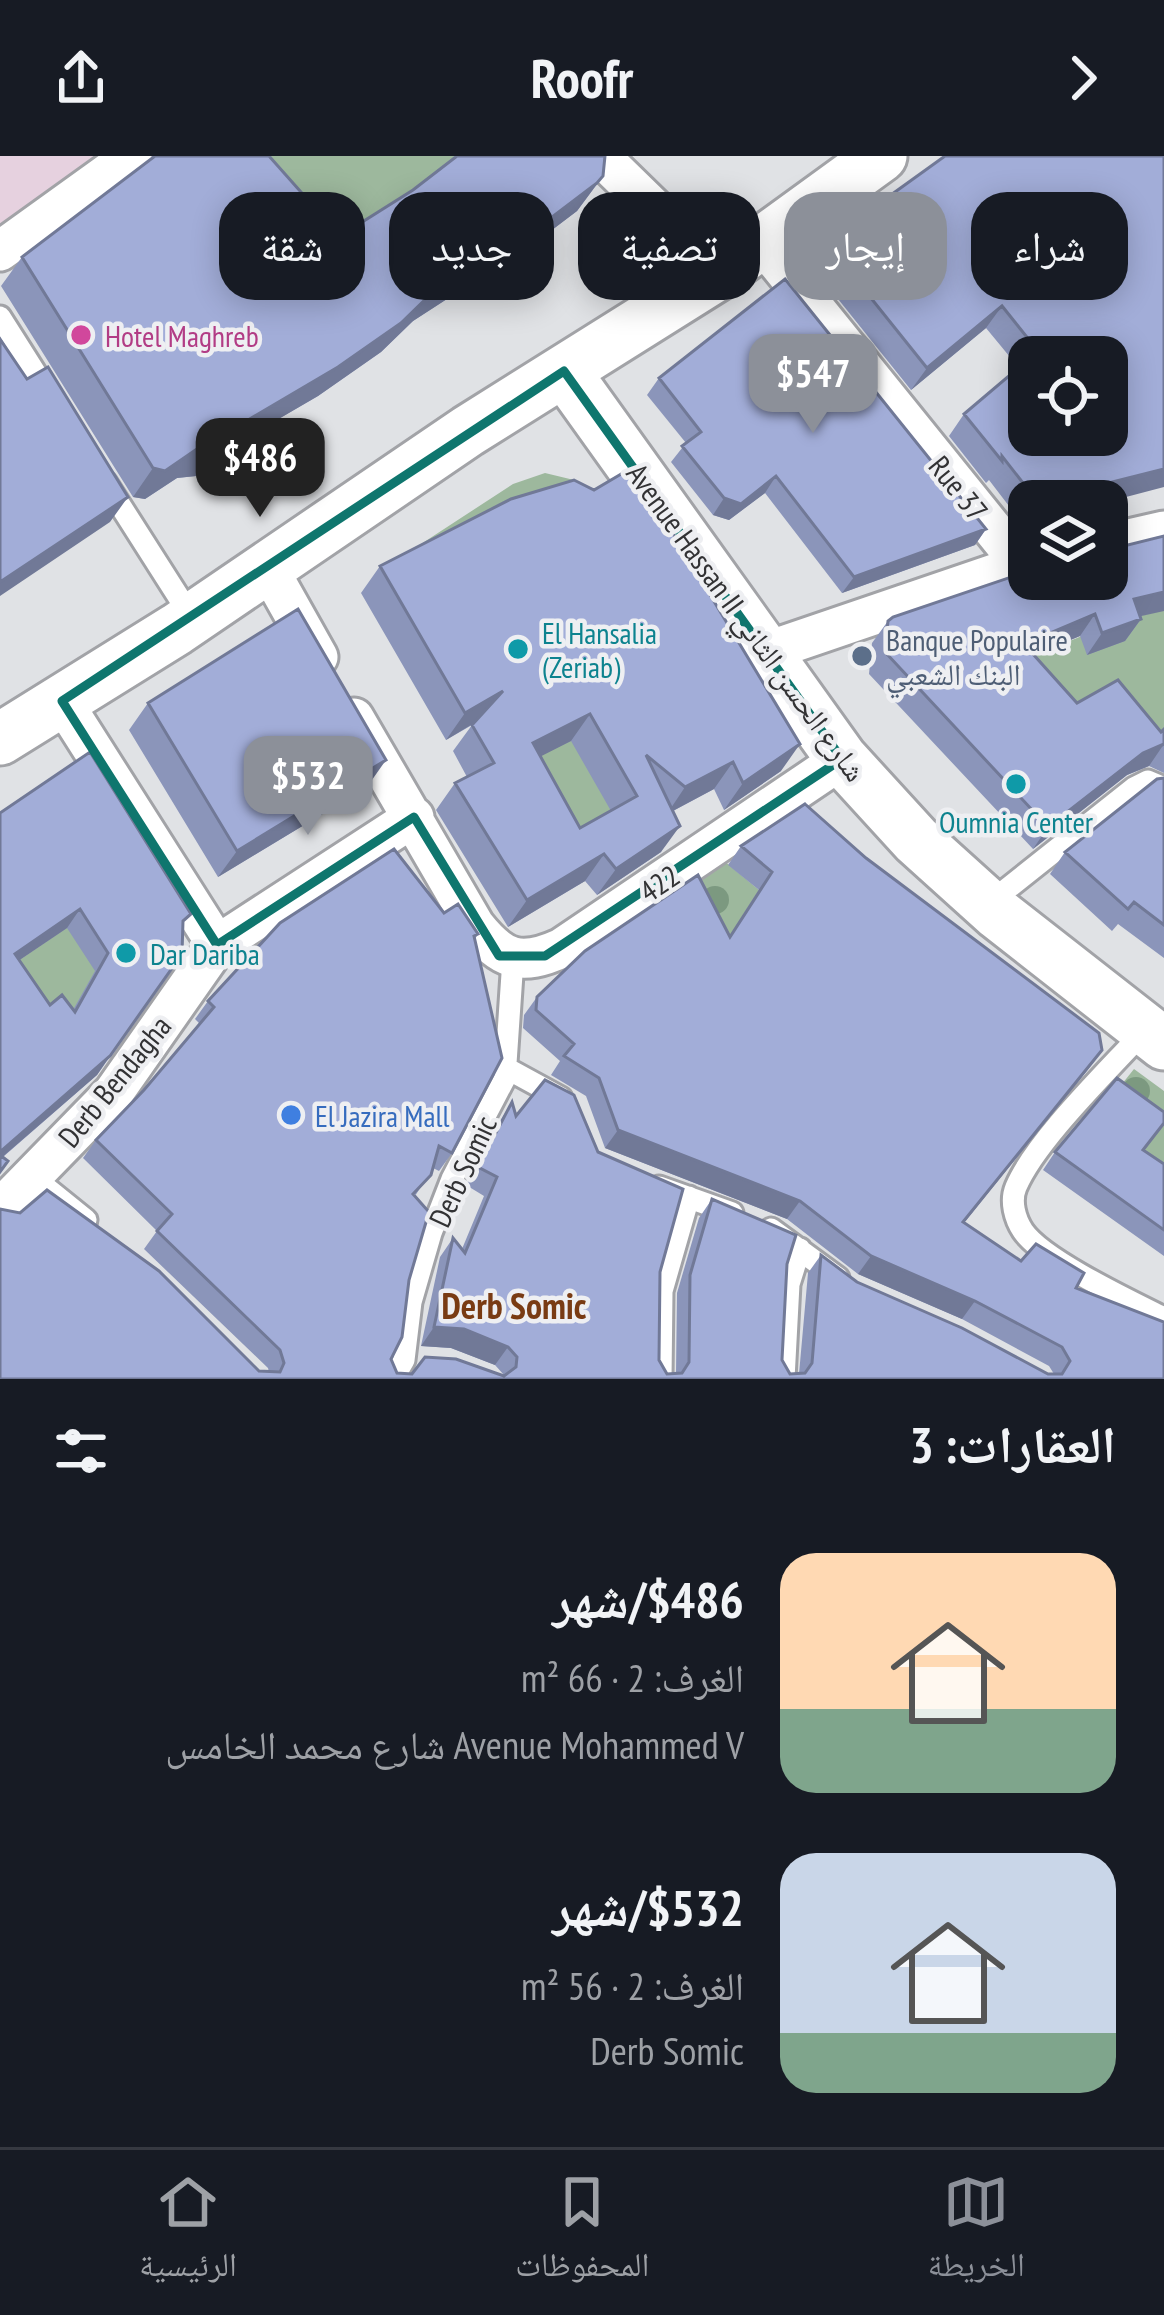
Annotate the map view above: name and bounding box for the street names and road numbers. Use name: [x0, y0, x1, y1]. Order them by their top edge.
street label: Rue 37: [921, 447, 997, 529]
street label: Avenue Hassan II شارع الحسن الثاني: [614, 455, 876, 792]
street label: 422: [631, 856, 687, 910]
street label: Derb Bendagha: [49, 1007, 179, 1155]
street label: Derb Somic: [419, 1109, 505, 1233]

